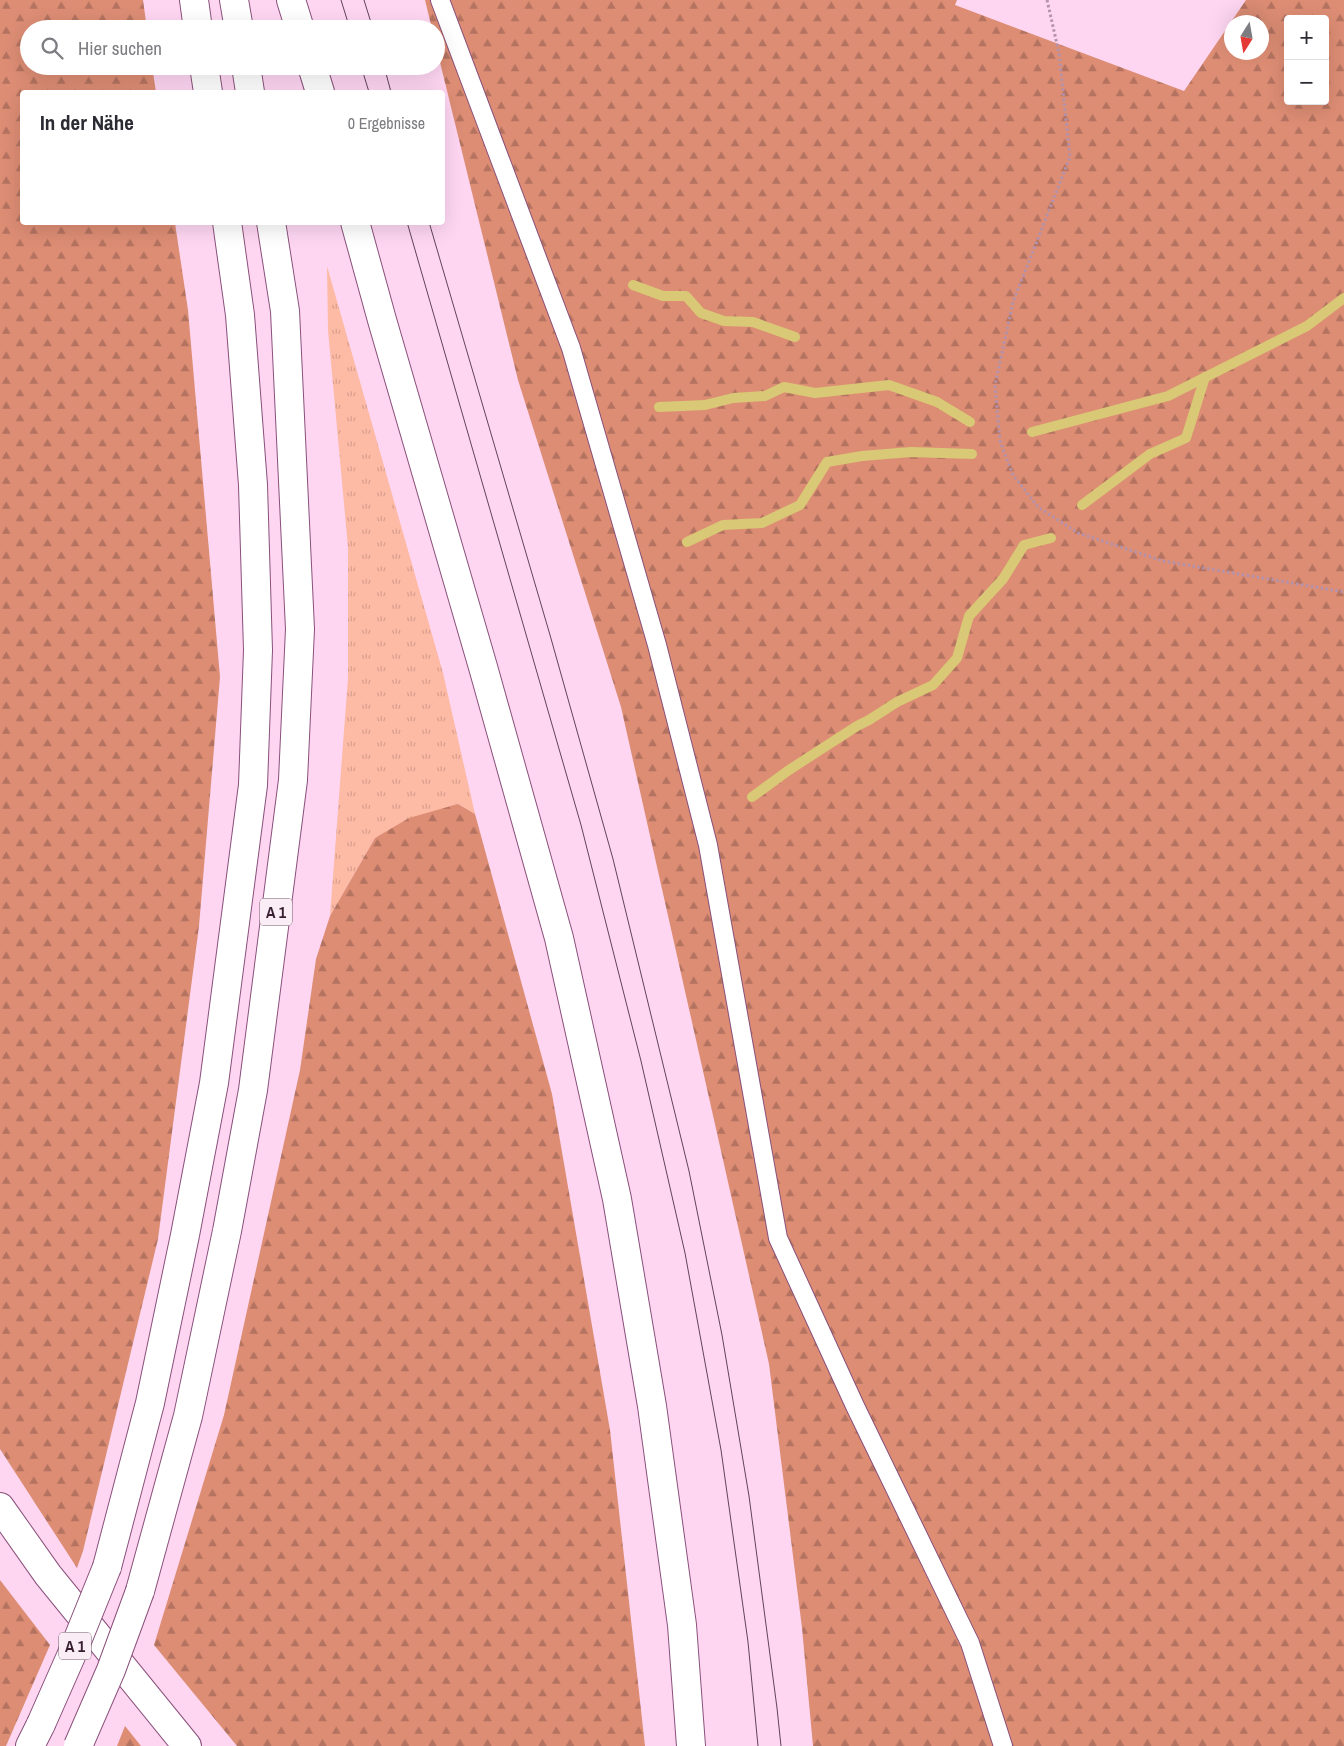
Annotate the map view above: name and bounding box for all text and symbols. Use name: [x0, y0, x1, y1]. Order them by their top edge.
north arrow: [1224, 15, 1269, 60]
map controls: [1284, 15, 1329, 105]
button: +: [1284, 15, 1329, 60]
search box: [20, 20, 445, 75]
icon: search: [38, 34, 66, 62]
text: Hier suchen: [78, 35, 162, 61]
button: −: [1284, 60, 1329, 105]
text: In der Nähe: [40, 108, 134, 137]
text: 0 Ergebnisse: [348, 112, 425, 134]
road number: A 1: [260, 899, 292, 926]
road number: A 1: [59, 1632, 91, 1660]

